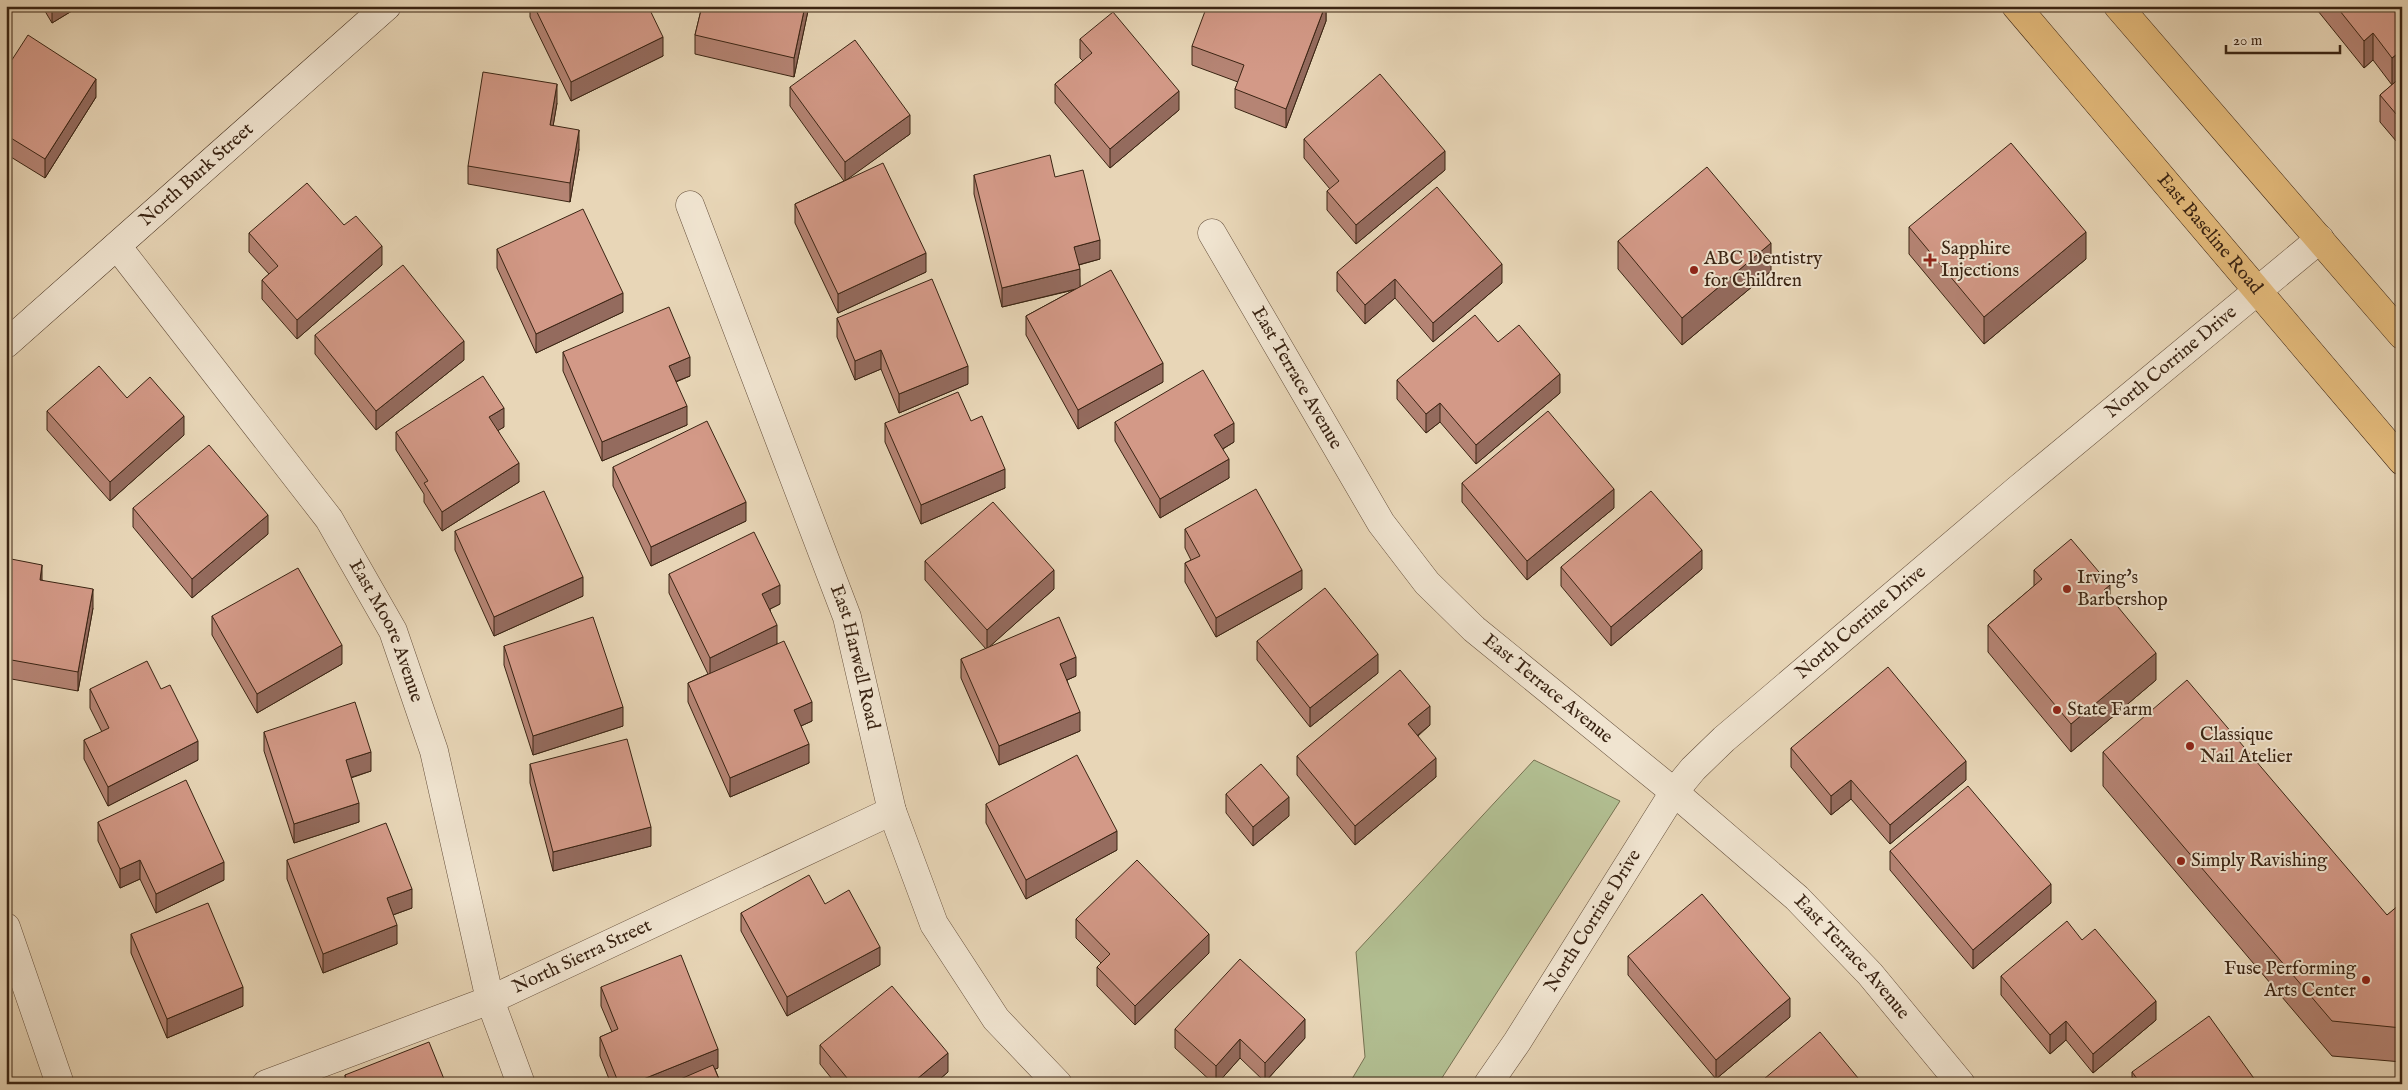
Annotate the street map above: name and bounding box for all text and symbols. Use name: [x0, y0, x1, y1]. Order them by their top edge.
scale bar: [2226, 22, 2339, 54]
text: 20 m: [2233, 31, 2263, 50]
street label: North Burk Street: [135, 117, 259, 232]
street label: East Baseline Road: [2151, 169, 2268, 300]
place label: Sapphire Injections: [1941, 237, 2019, 283]
place label: ABC Dentistry for Children: [1703, 247, 1823, 293]
marker: Sapphire Injections: [1923, 253, 1937, 267]
marker: ABC Dentistry for Children: [1688, 264, 1700, 276]
street label: North Corrine Drive: [2100, 301, 2242, 424]
street label: East Terrace Avenue: [1246, 303, 1348, 454]
street label: East Moore Avenue: [343, 556, 429, 706]
street label: North Corrine Drive: [1791, 560, 1931, 685]
place label: Irving's Barbershop: [2077, 566, 2168, 612]
street label: East Harwell Road: [824, 582, 885, 733]
marker: Irving's Barbershop: [2061, 583, 2073, 595]
street label: East Terrace Avenue: [1478, 629, 1618, 749]
place label: State Farm: [2067, 698, 2153, 722]
marker: State Farm: [2051, 704, 2063, 716]
place label: Classique Nail Atelier: [2200, 723, 2293, 769]
marker: Classique Nail Atelier: [2184, 740, 2196, 752]
street label: North Corrine Drive: [1539, 845, 1647, 997]
place label: Simply Ravishing: [2191, 849, 2328, 873]
marker: Simply Ravishing: [2175, 855, 2187, 867]
street label: East Terrace Avenue: [1788, 890, 1915, 1025]
street label: North Sierra Street: [509, 914, 656, 1000]
place label: Fuse Performing Arts Center: [2224, 957, 2357, 1003]
marker: Fuse Performing Arts Center: [2360, 974, 2372, 986]

